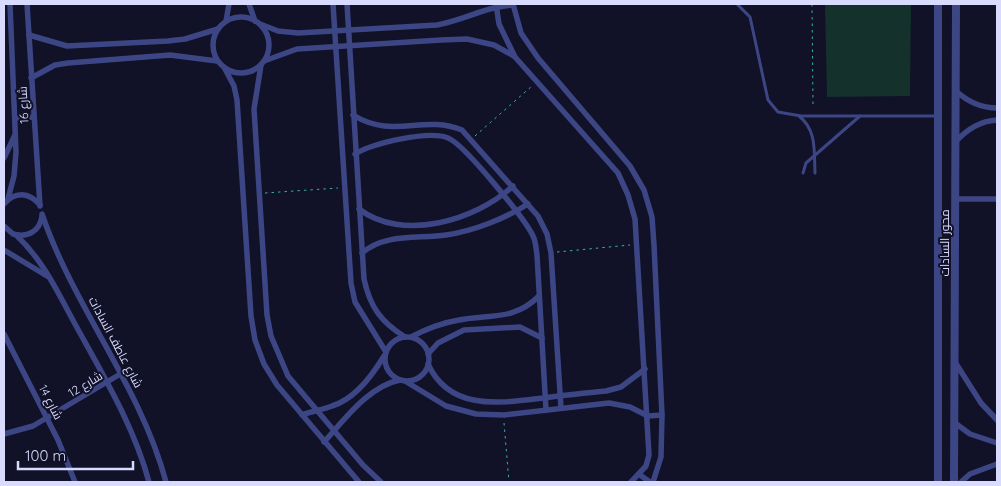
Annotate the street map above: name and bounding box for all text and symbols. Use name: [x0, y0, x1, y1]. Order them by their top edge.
street label: شارع 16: [15, 86, 32, 124]
street label: محور السادات: [937, 209, 952, 277]
street label: شارع عاطف السادات: [85, 294, 146, 391]
street label: شارع 12: [65, 368, 106, 401]
street label: شارع 14: [35, 382, 66, 422]
scale bar: [18, 438, 132, 470]
text: 100 m: [25, 446, 66, 465]

